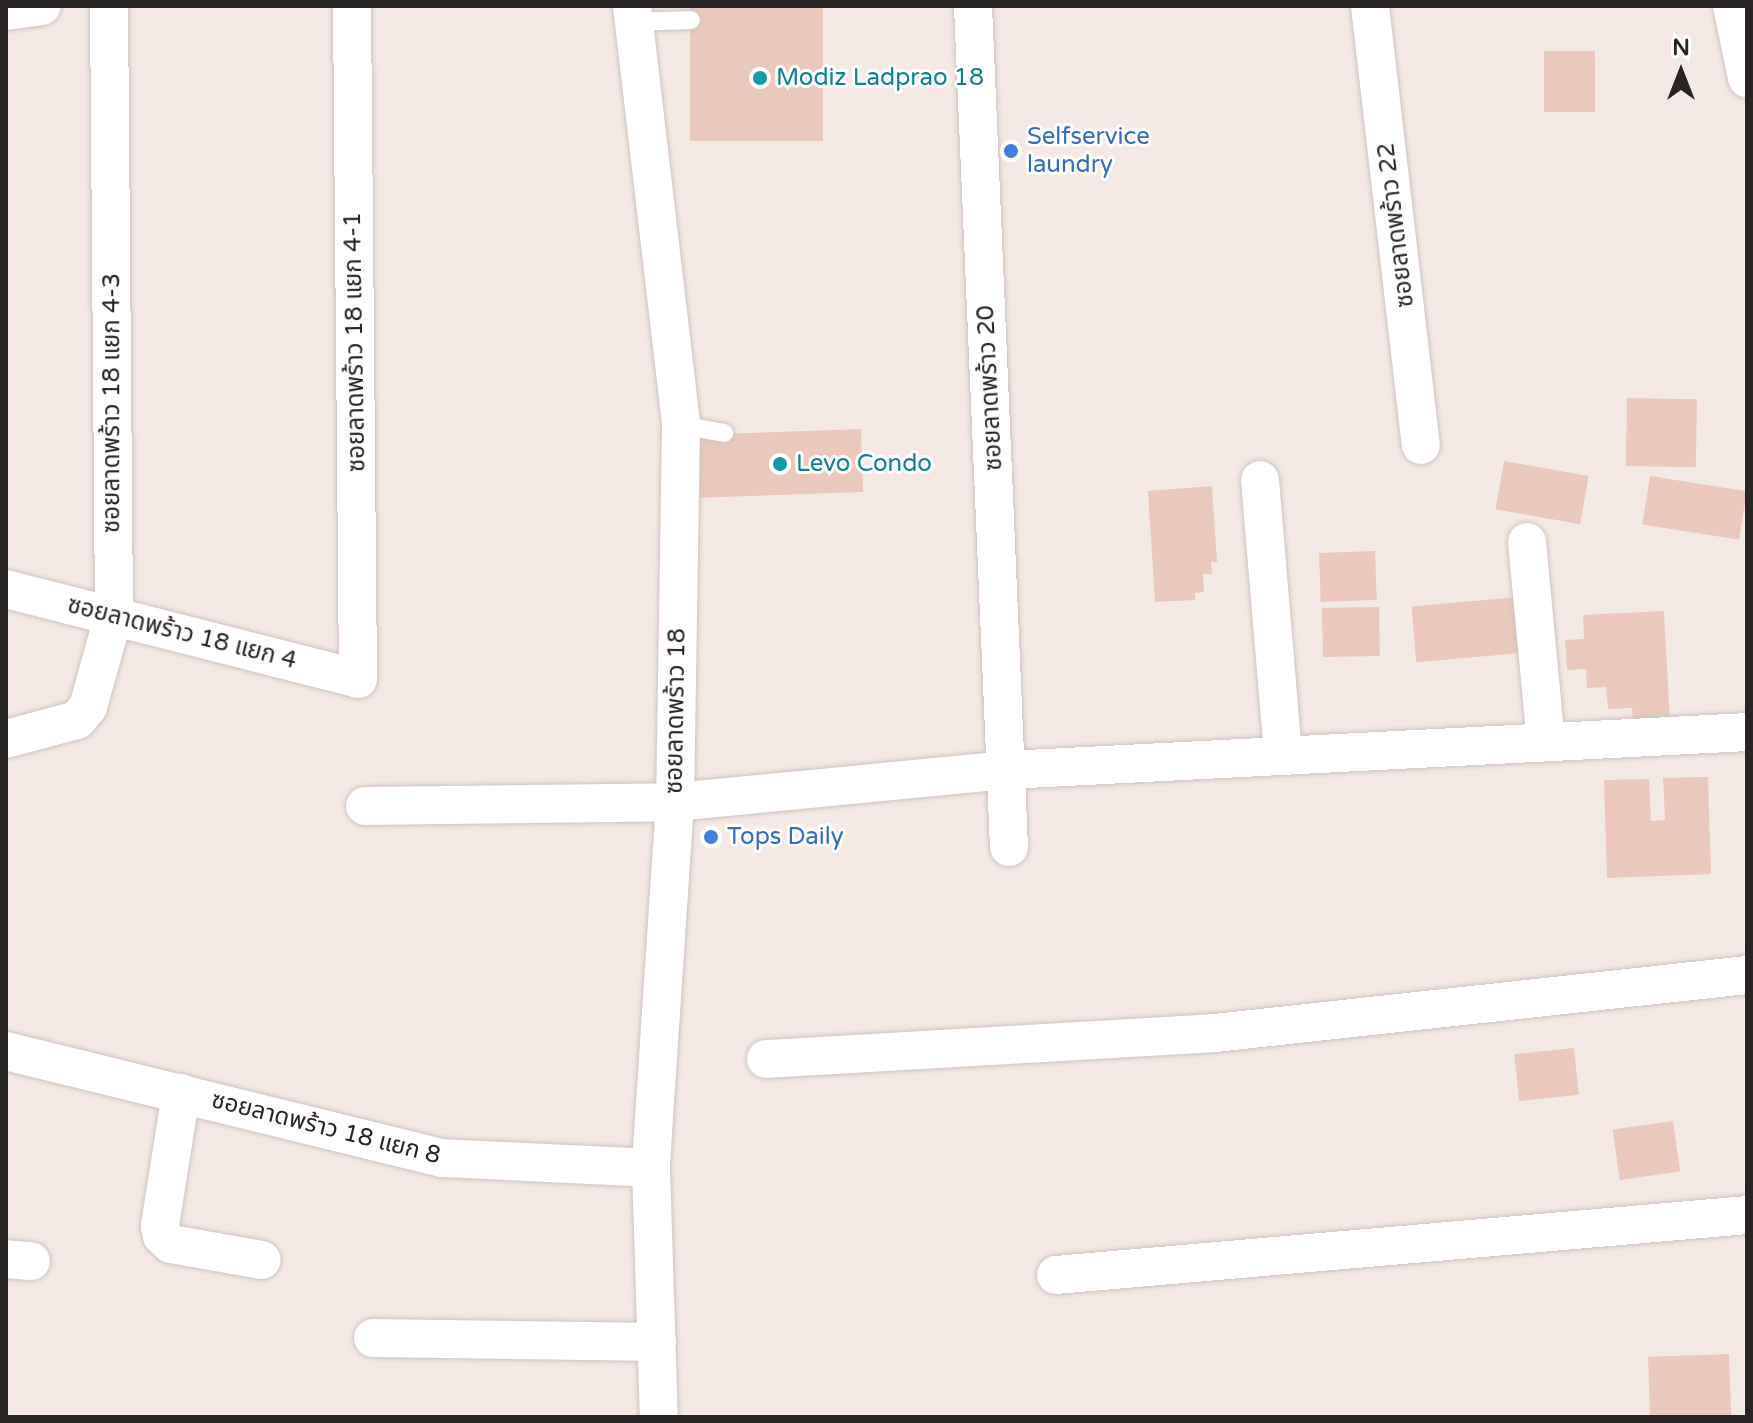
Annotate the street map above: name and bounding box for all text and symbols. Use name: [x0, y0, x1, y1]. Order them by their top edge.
north arrow: [1641, 32, 1721, 112]
text: N: [1672, 35, 1690, 61]
place label: Modiz Ladprao 18: [776, 64, 984, 92]
marker: Modiz Ladprao 18: [751, 69, 769, 87]
place label: Selfservice laundry: [1027, 123, 1150, 179]
street label: ซอยลาดพร้าว 22: [1372, 141, 1420, 309]
marker: Selfservice laundry: [1002, 142, 1020, 160]
street label: ซอยลาดพร้าว 18 แยก 4-1: [338, 212, 372, 472]
street label: ซอยลาดพร้าว 18 แยก 4-3: [98, 273, 126, 533]
street label: ซอยลาดพร้าว 20: [971, 304, 1009, 472]
place label: Levo Condo: [796, 450, 932, 478]
marker: Levo Condo: [771, 455, 789, 473]
street label: ซอยลาดพร้าว 18 แยก 4: [64, 591, 300, 675]
street label: ซอยลาดพร้าว 18: [660, 628, 692, 794]
place label: Tops Daily: [727, 823, 844, 851]
marker: Tops Daily: [702, 828, 720, 846]
street label: ซอยลาดพร้าว 18 แยก 8: [208, 1086, 444, 1170]

